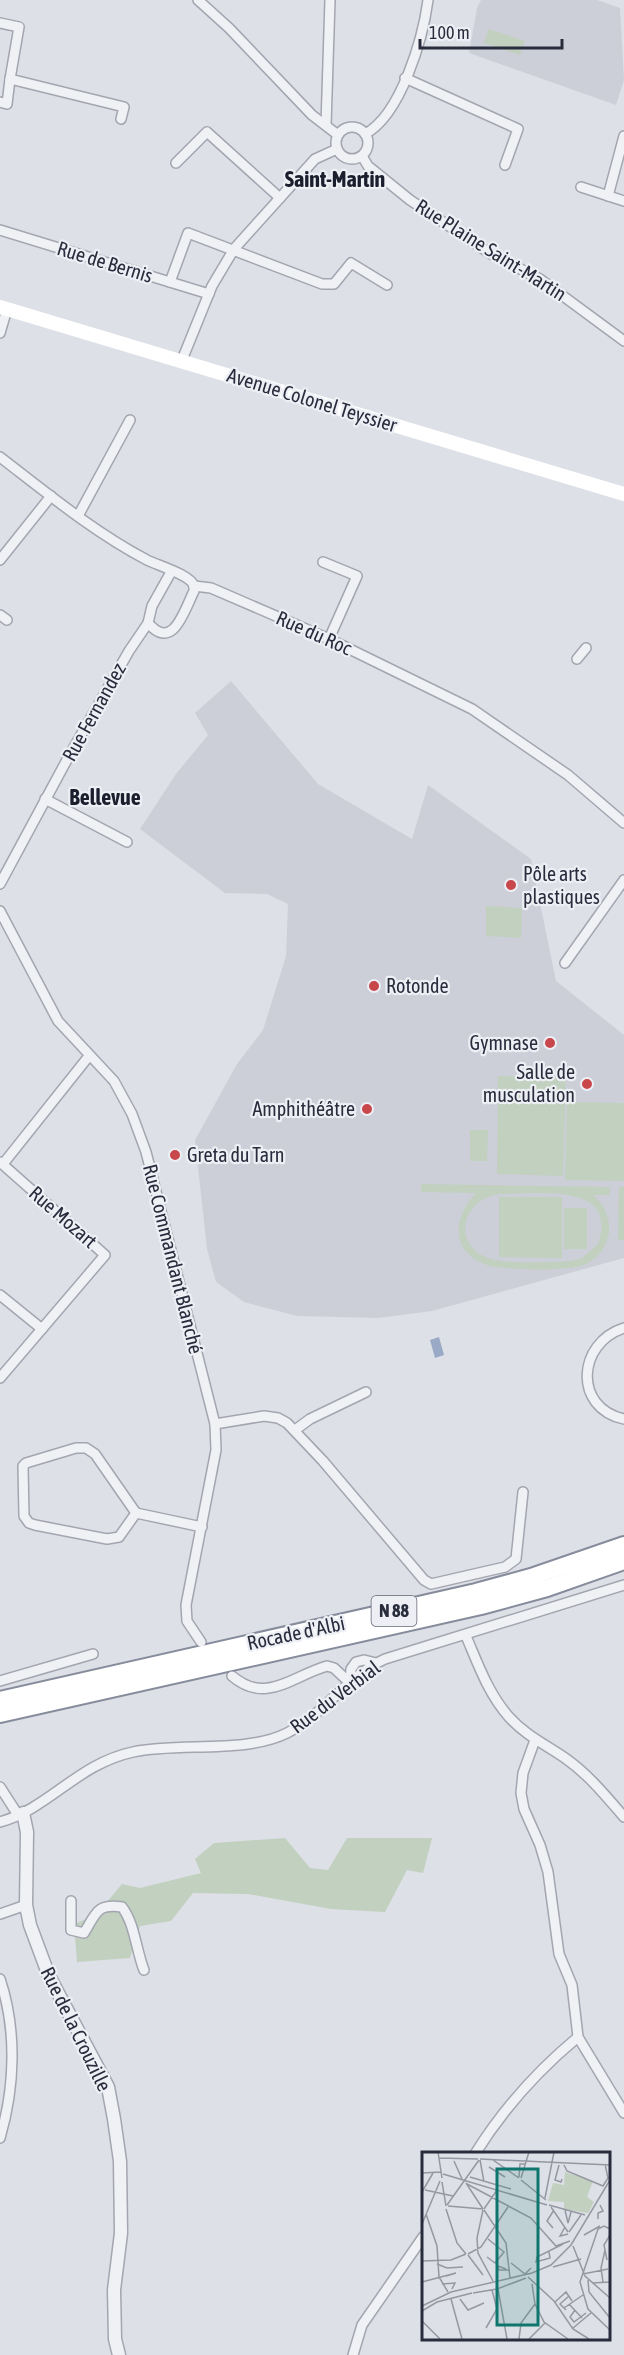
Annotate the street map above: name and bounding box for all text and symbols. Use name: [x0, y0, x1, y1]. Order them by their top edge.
scale bar: [420, 12, 562, 50]
text: 100 m: [429, 22, 470, 43]
district label: Saint-Martin: [285, 166, 385, 192]
street label: Rue Plaine Saint-Martin: [412, 194, 571, 305]
street label: Rue de Bernis: [55, 236, 156, 287]
street label: Avenue Colonel Teyssier: [225, 363, 401, 437]
street label: Rue du Roc: [273, 606, 356, 660]
street label: Rue Fernandez: [57, 659, 130, 765]
district label: Bellevue: [69, 784, 141, 810]
place label: Pôle arts plastiques: [523, 862, 600, 908]
marker: Pôle arts plastiques: [504, 878, 518, 892]
place label: Rotonde: [386, 974, 449, 997]
marker: Rotonde: [367, 979, 381, 993]
place label: Gymnase: [470, 1031, 538, 1054]
marker: Gymnase: [543, 1036, 557, 1050]
place label: Salle de musculation: [483, 1060, 575, 1106]
marker: Salle de musculation: [580, 1077, 594, 1091]
place label: Amphithéâtre: [252, 1097, 355, 1120]
marker: Amphithéâtre: [360, 1102, 374, 1116]
place label: Greta du Tarn: [187, 1143, 285, 1166]
marker: Greta du Tarn: [168, 1148, 182, 1162]
street label: Rue Commandant Blanché: [139, 1162, 208, 1356]
street label: Rue Mozart: [25, 1181, 102, 1252]
road number: N 88: [372, 1596, 416, 1626]
street label: Rocade d'Albi: [245, 1611, 347, 1654]
street label: Rue du Verbial: [285, 1655, 385, 1738]
street label: Rue de la Crouzille: [36, 1963, 116, 2095]
inset map: [422, 2152, 609, 2340]

